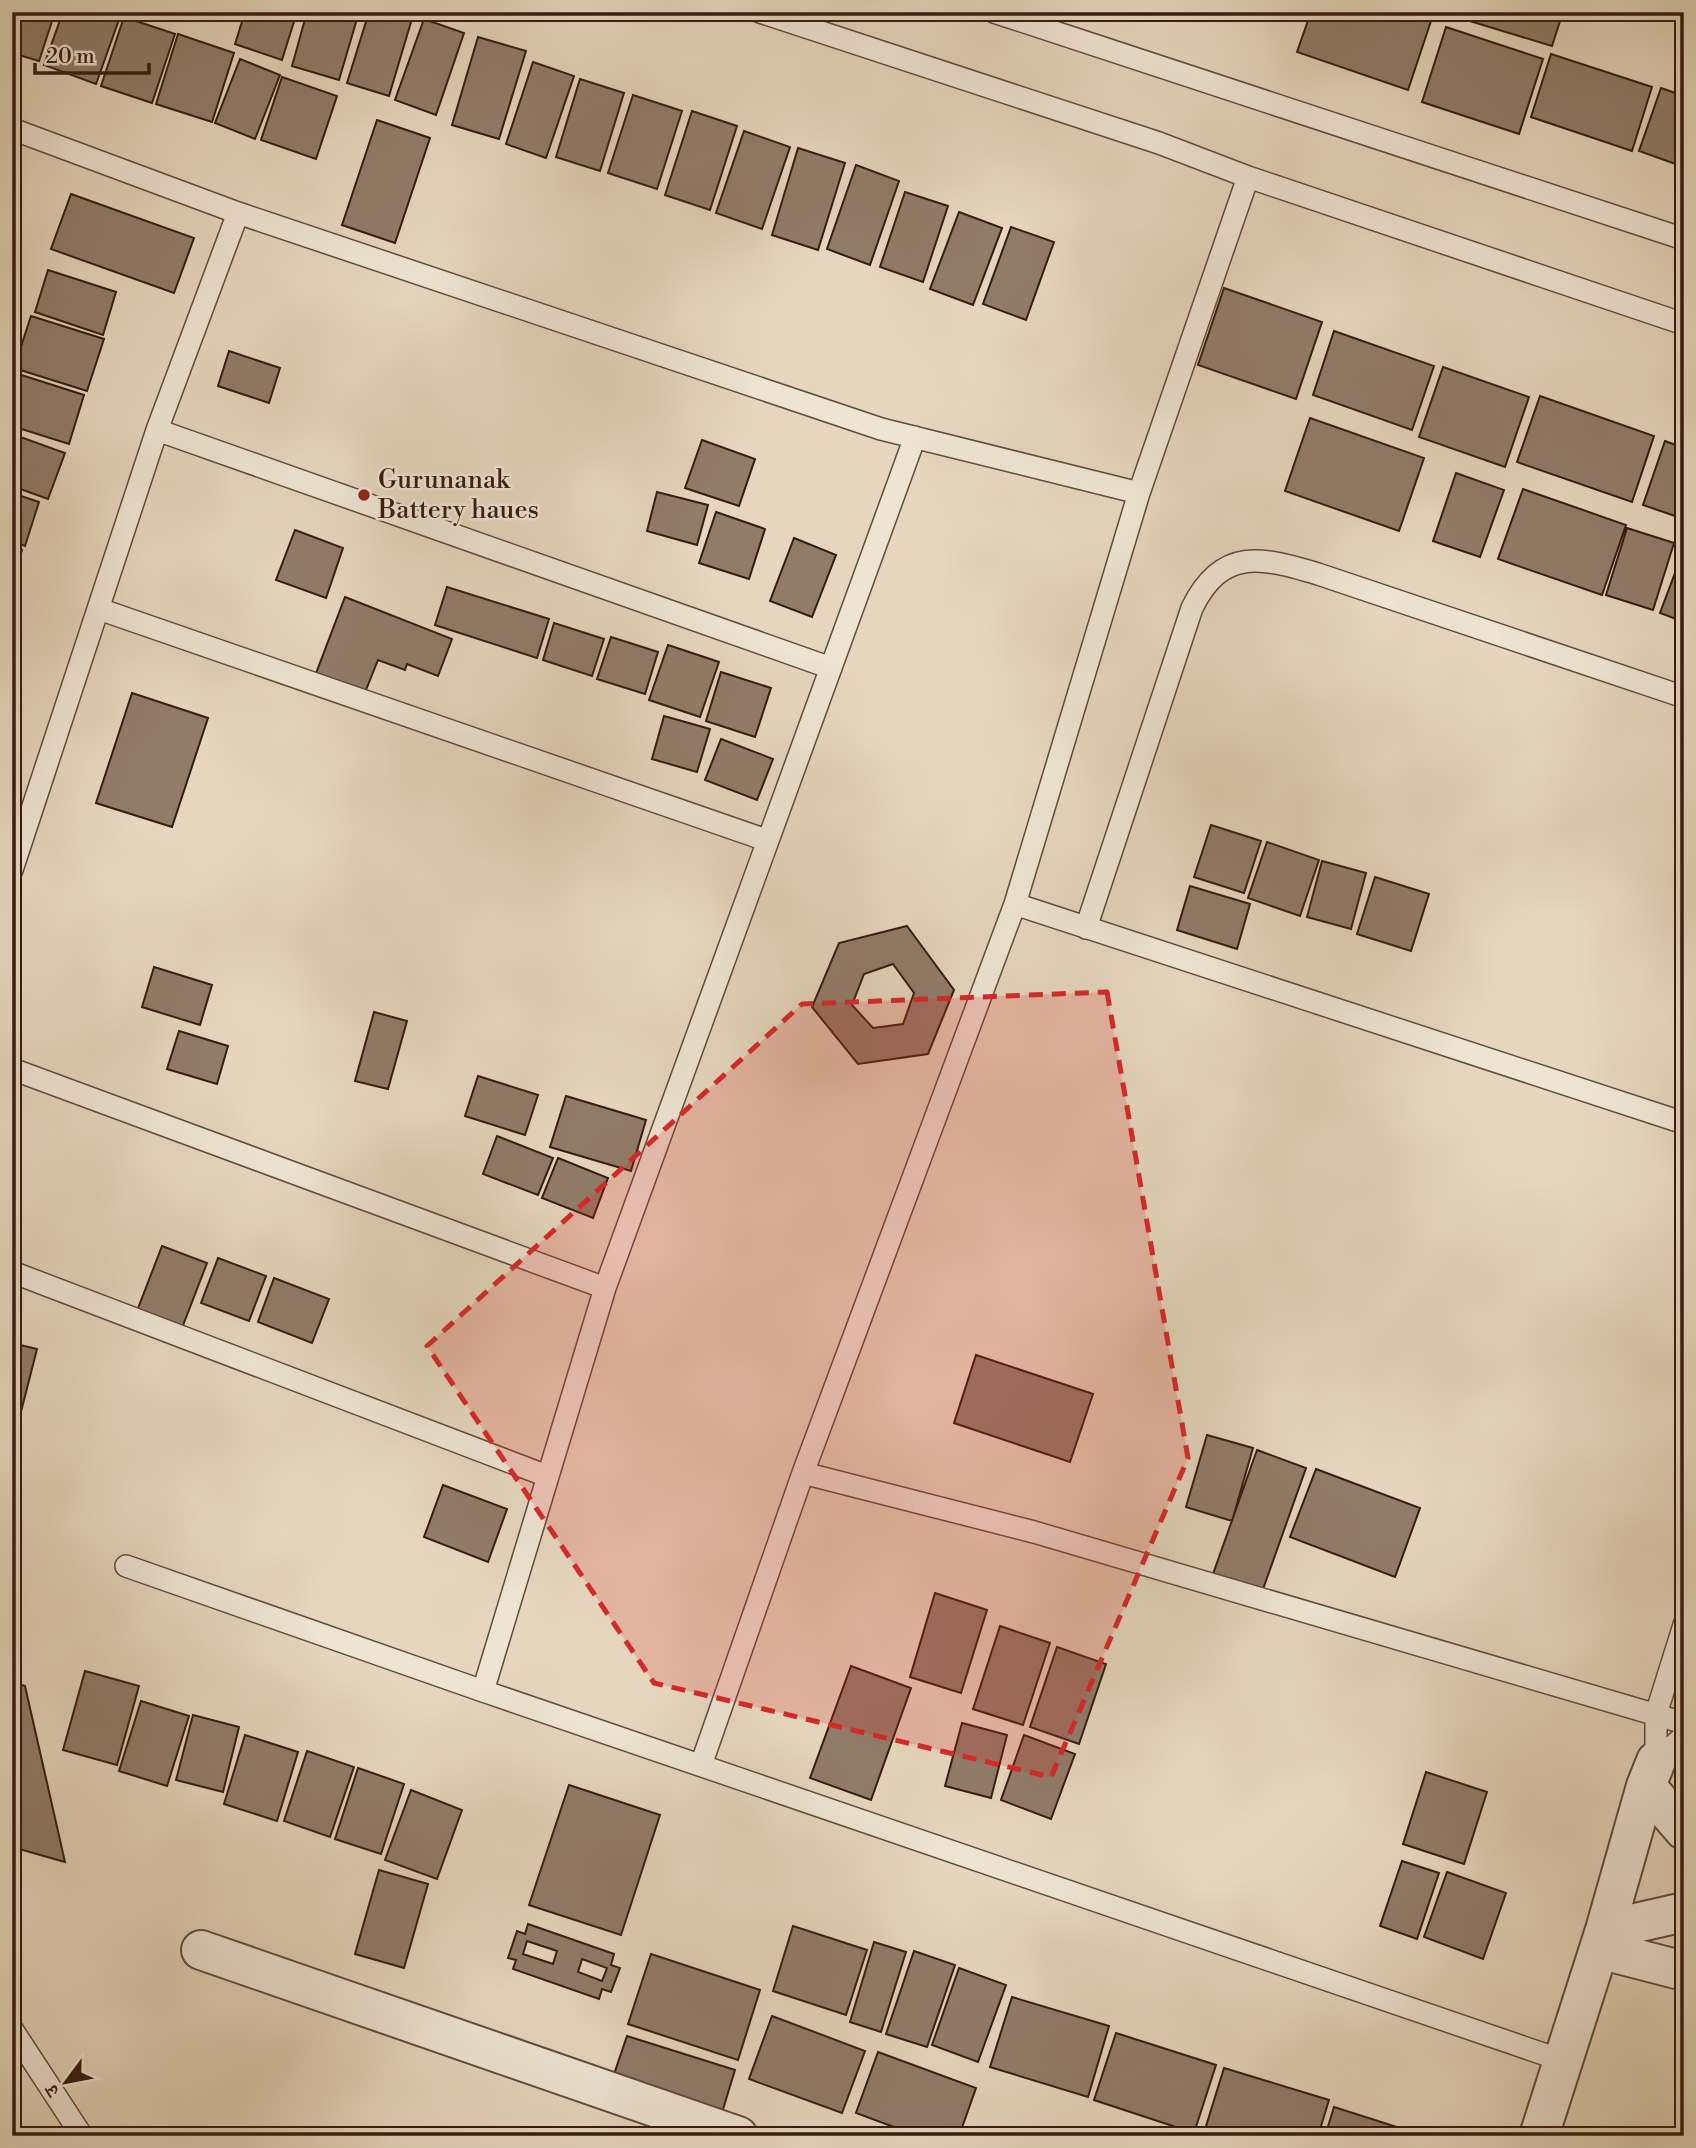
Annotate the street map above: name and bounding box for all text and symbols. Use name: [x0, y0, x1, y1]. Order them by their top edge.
scale bar: [35, 32, 149, 76]
text: 20 m: [46, 44, 95, 70]
place label: Gurunanak Battery haues: [377, 464, 539, 526]
marker: Gurunanak Battery haues: [356, 487, 372, 503]
north arrow: [32, 2046, 102, 2116]
text: उ: [39, 2079, 66, 2103]

